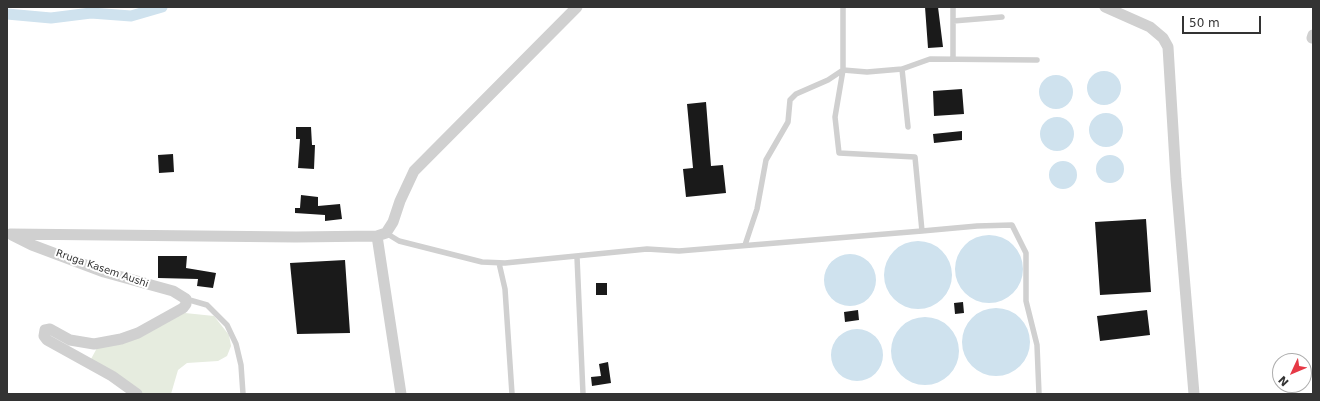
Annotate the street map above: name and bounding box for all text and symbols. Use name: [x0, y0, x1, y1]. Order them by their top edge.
scale bar: [1184, 8, 1263, 34]
text: 50 m: [1189, 16, 1220, 30]
street label: Rruga Kasem Aushi: [54, 247, 150, 291]
north arrow: [1272, 353, 1312, 393]
text: N: [1276, 373, 1292, 389]

